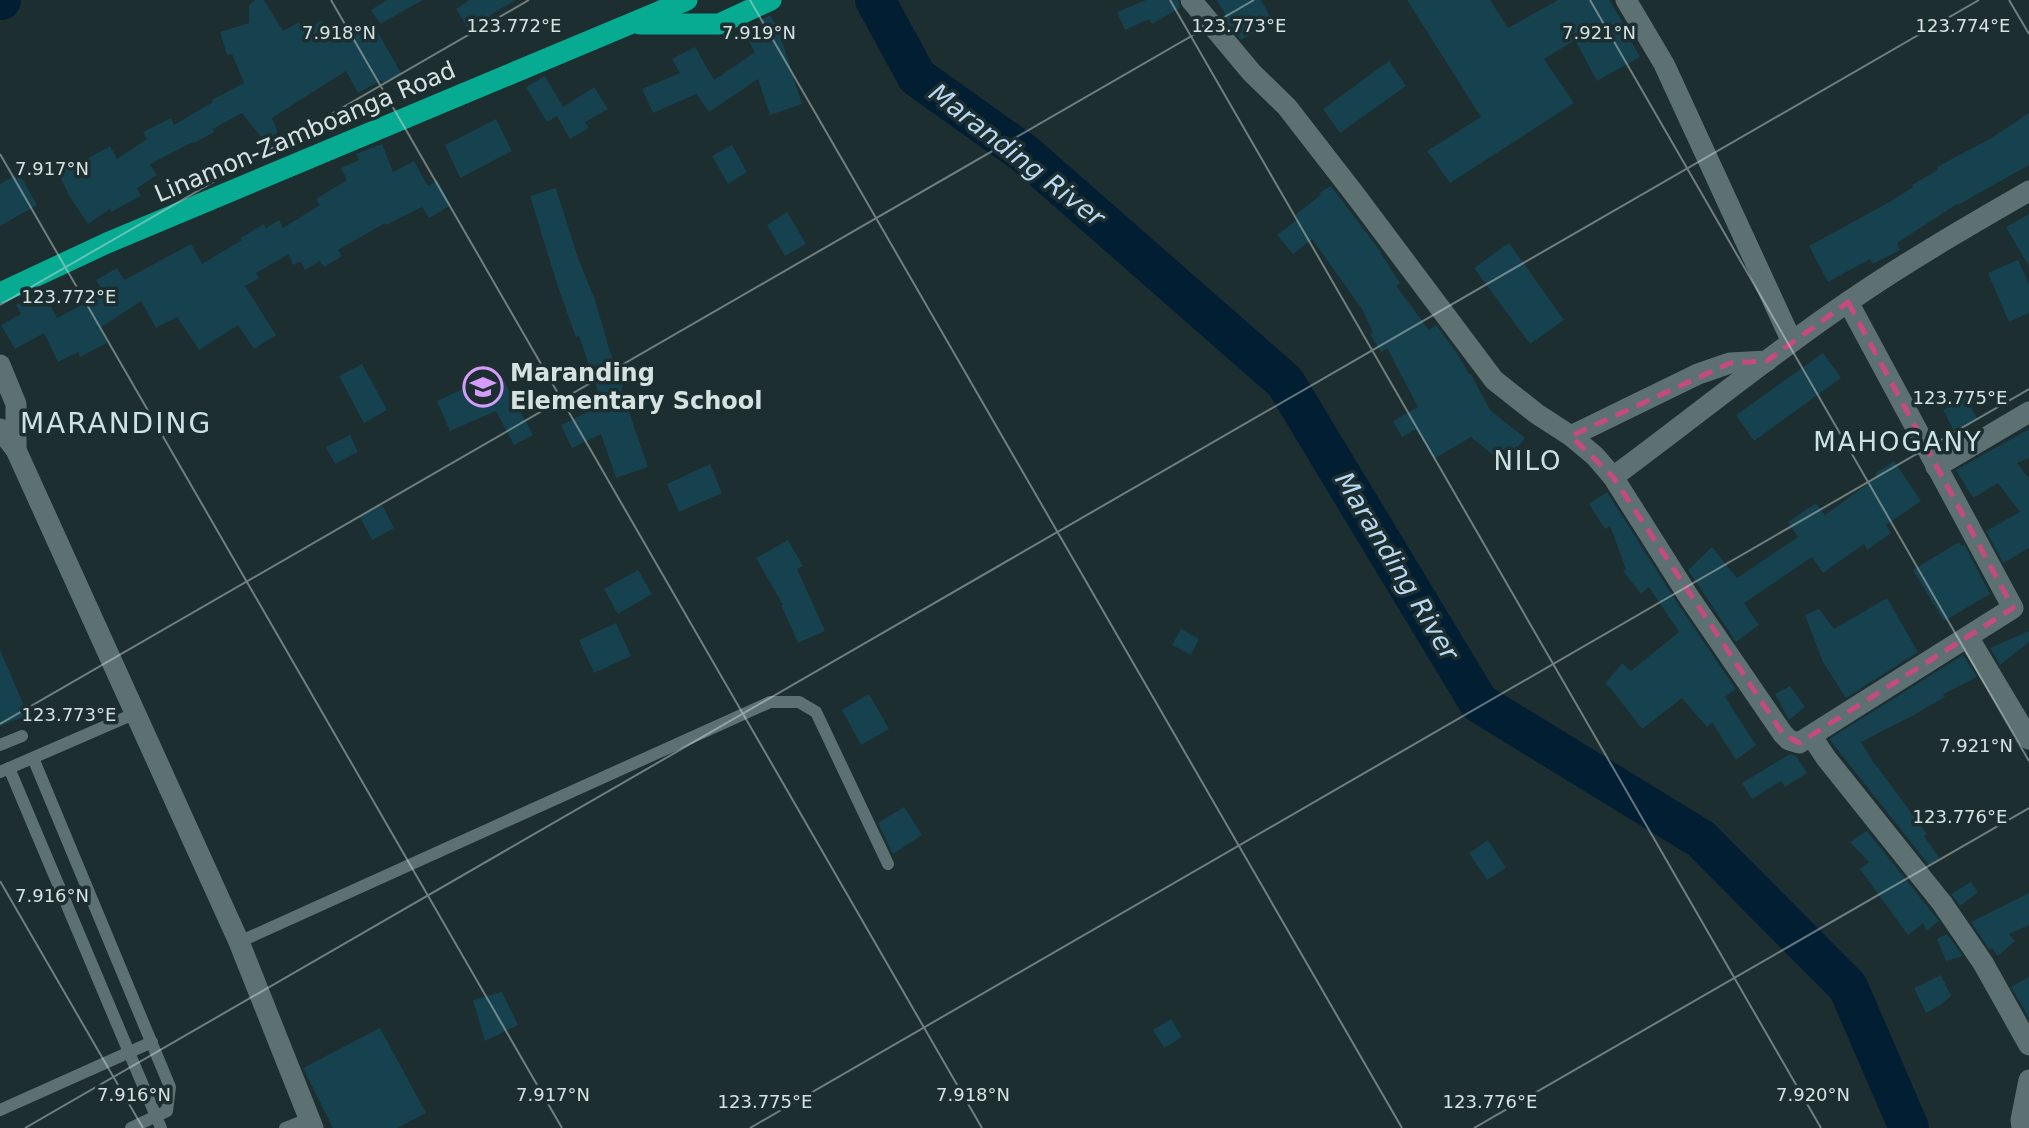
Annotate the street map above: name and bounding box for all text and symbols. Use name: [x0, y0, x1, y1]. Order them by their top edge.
text: 123.772°E: [467, 15, 561, 36]
text: 123.773°E: [1192, 15, 1286, 36]
text: 123.774°E: [1916, 15, 2010, 36]
text: 7.918°N: [302, 22, 376, 43]
text: 7.919°N: [722, 22, 796, 43]
text: 7.921°N: [1562, 22, 1636, 43]
street label: Linamon-Zamboanga Road: [150, 56, 460, 208]
water label: Maranding River: [924, 77, 1112, 234]
text: 7.917°N: [15, 158, 89, 179]
text: 123.772°E: [22, 286, 116, 307]
place label: Maranding Elementary School: [510, 359, 763, 415]
school or university icon: Maranding Elementary School: [462, 366, 504, 408]
text: 123.775°E: [1913, 387, 2007, 408]
district label: MARANDING: [20, 407, 212, 440]
district label: MAHOGANY: [1813, 427, 1983, 457]
district label: NILO: [1493, 446, 1563, 476]
water label: Maranding River: [1329, 467, 1466, 667]
text: 123.773°E: [22, 704, 116, 725]
text: 7.921°N: [1939, 735, 2013, 756]
text: 123.776°E: [1913, 806, 2007, 827]
text: 7.916°N: [15, 885, 89, 906]
text: 7.916°N: [97, 1084, 171, 1105]
text: 7.917°N: [516, 1084, 590, 1105]
text: 7.918°N: [936, 1084, 1010, 1105]
text: 7.920°N: [1776, 1084, 1850, 1105]
text: 123.775°E: [718, 1091, 812, 1112]
text: 123.776°E: [1443, 1091, 1537, 1112]

